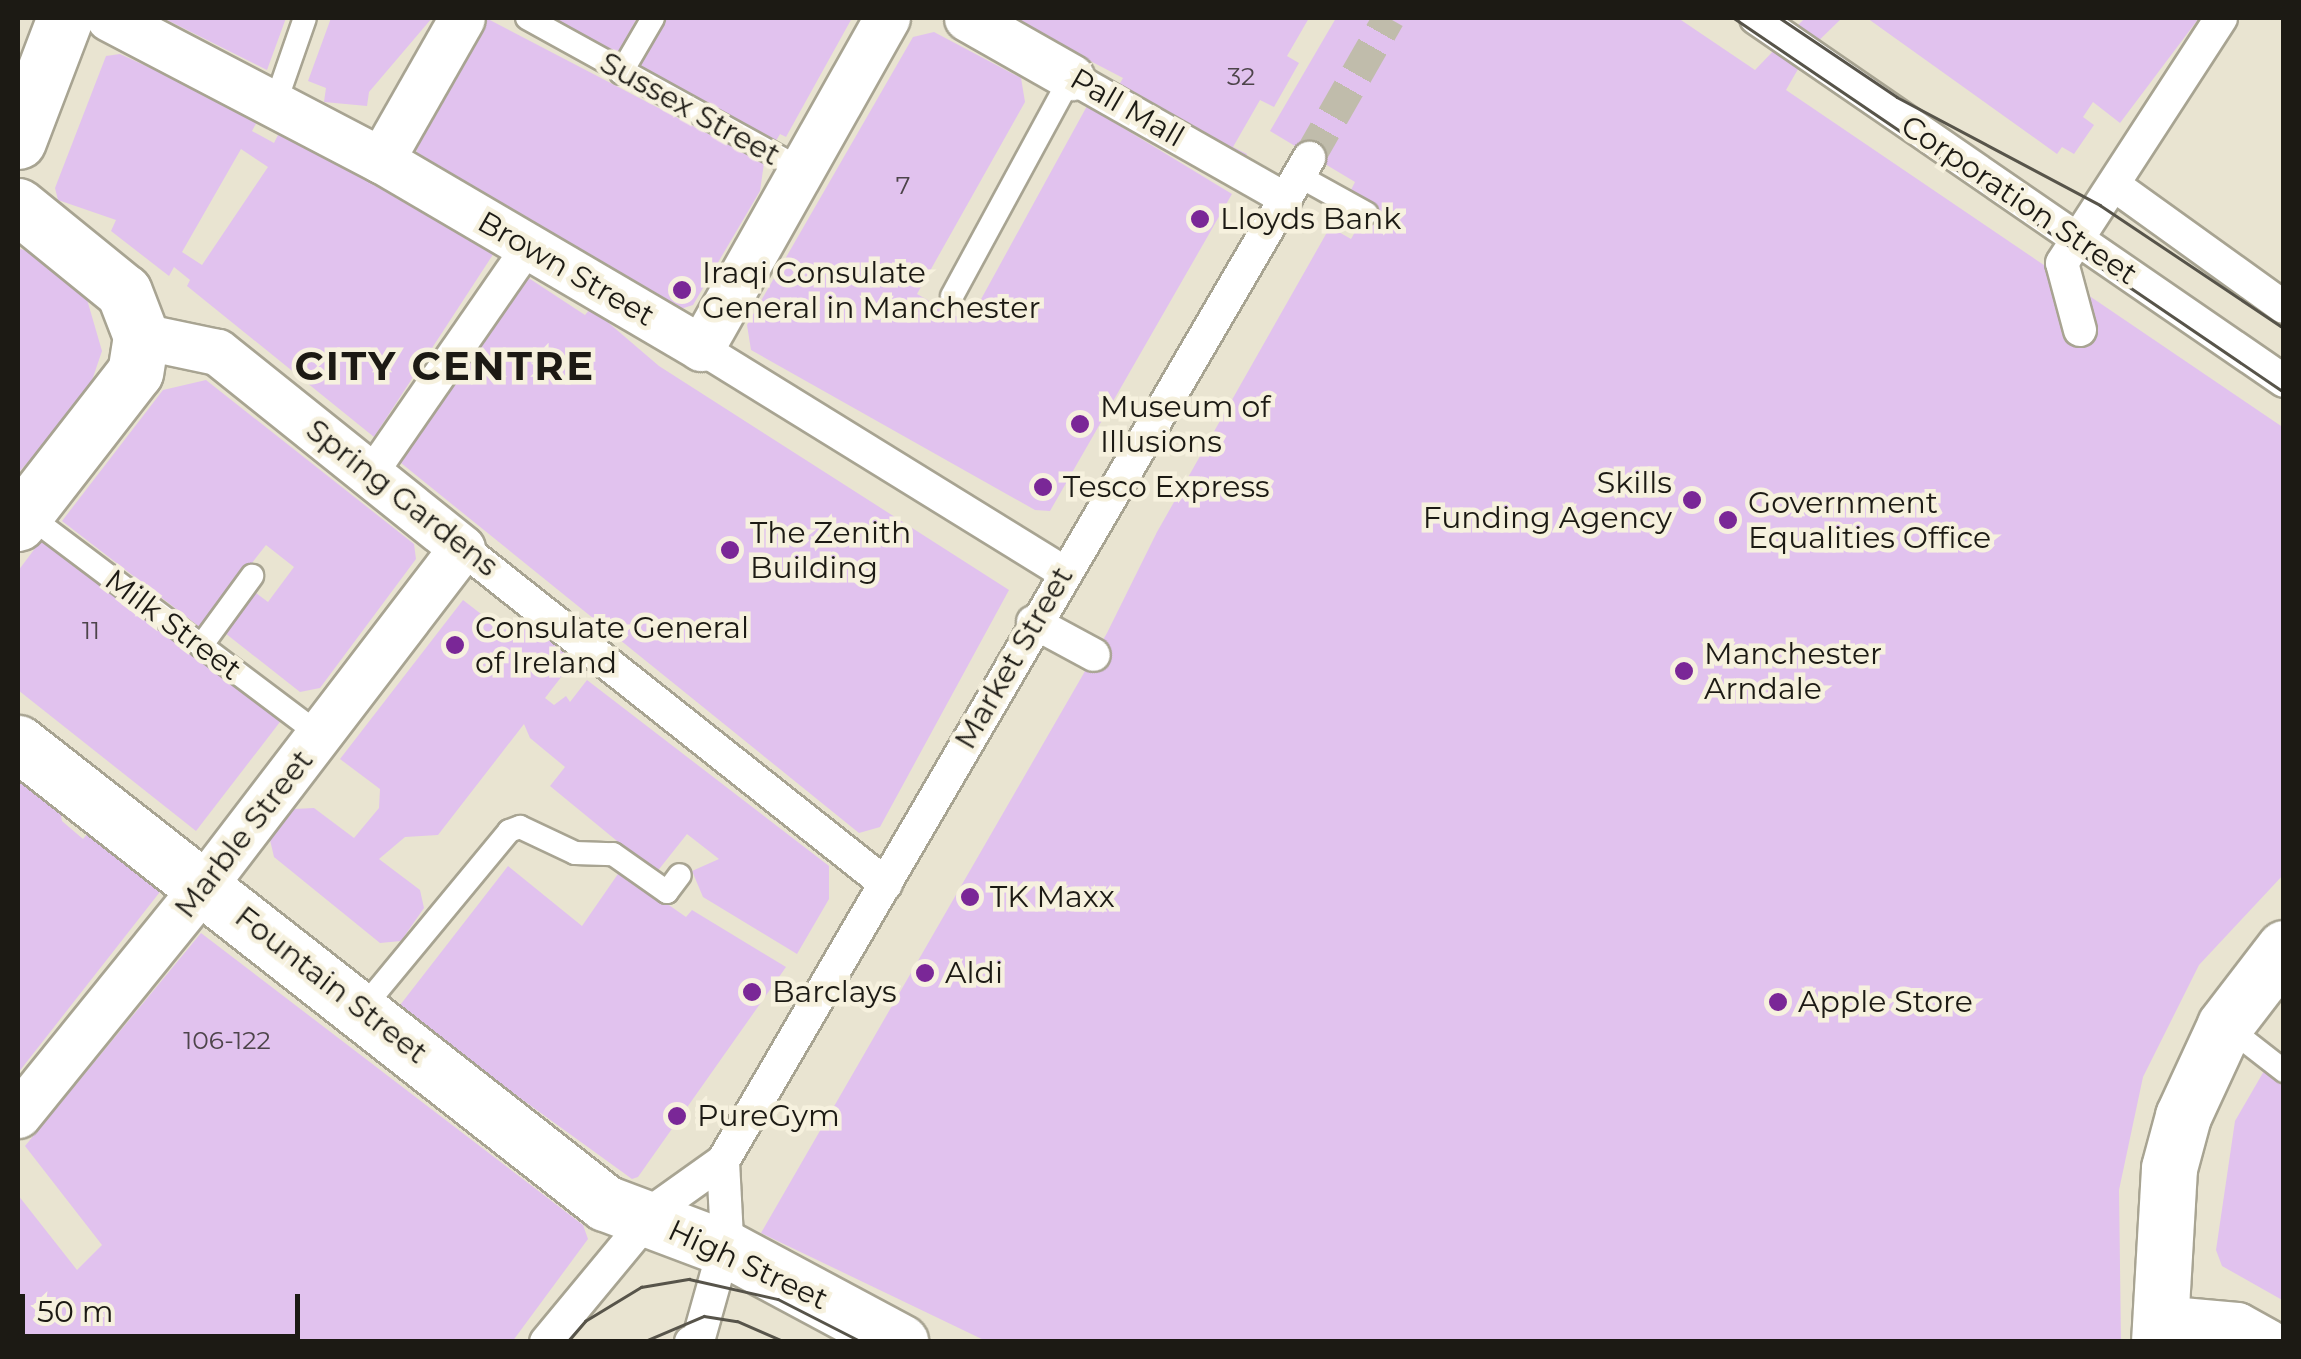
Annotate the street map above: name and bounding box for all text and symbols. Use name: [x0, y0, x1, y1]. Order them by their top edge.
street label: Sussex Street: [594, 45, 786, 173]
street label: Pall Mall: [1064, 61, 1190, 155]
house number: 32: [1227, 61, 1255, 91]
street label: Corporation Street: [1894, 108, 2144, 292]
house number: 7: [896, 170, 910, 200]
place label: Lloyds Bank: [1220, 201, 1401, 237]
street label: Brown Street: [471, 204, 661, 334]
marker: Lloyds Bank: [1189, 208, 1211, 230]
place label: Iraqi Consulate General in Manchester: [702, 255, 1040, 326]
marker: Iraqi Consulate General in Manchester: [671, 279, 693, 301]
district label: CITY CENTRE: [294, 342, 596, 390]
place label: Museum of Illusions: [1100, 389, 1270, 460]
street label: Spring Gardens: [299, 412, 505, 584]
marker: Museum of Illusions: [1069, 413, 1091, 435]
place label: Skills Funding Agency: [1423, 465, 1672, 536]
place label: Tesco Express: [1063, 469, 1270, 505]
marker: Tesco Express: [1032, 476, 1054, 498]
place label: Government Equalities Office: [1748, 485, 1991, 556]
marker: Skills Funding Agency: [1681, 489, 1703, 511]
marker: Government Equalities Office: [1717, 509, 1739, 531]
place label: The Zenith Building: [750, 515, 911, 586]
marker: The Zenith Building: [719, 539, 741, 561]
street label: Market Street: [947, 561, 1081, 755]
street label: Milk Street: [98, 562, 248, 688]
place label: Consulate General of Ireland: [475, 610, 749, 680]
house number: 11: [82, 615, 100, 645]
marker: Consulate General of Ireland: [444, 634, 466, 656]
place label: Manchester Arndale: [1704, 636, 1882, 706]
marker: Manchester Arndale: [1673, 660, 1695, 682]
street label: Marble Street: [167, 743, 321, 925]
place label: TK Maxx: [990, 879, 1115, 915]
marker: TK Maxx: [959, 886, 981, 908]
street label: Fountain Street: [228, 899, 434, 1071]
place label: Aldi: [945, 955, 1003, 991]
marker: Aldi: [914, 962, 936, 984]
place label: Barclays: [772, 974, 897, 1010]
marker: Barclays: [741, 981, 763, 1003]
place label: Apple Store: [1798, 984, 1973, 1020]
marker: Apple Store: [1767, 991, 1789, 1013]
house number: 106-122: [183, 1025, 271, 1055]
place label: PureGym: [697, 1098, 840, 1134]
marker: PureGym: [666, 1105, 688, 1127]
street label: High Street: [663, 1212, 833, 1318]
scale bar: [25, 1274, 305, 1336]
text: 50 m: [37, 1293, 114, 1330]

